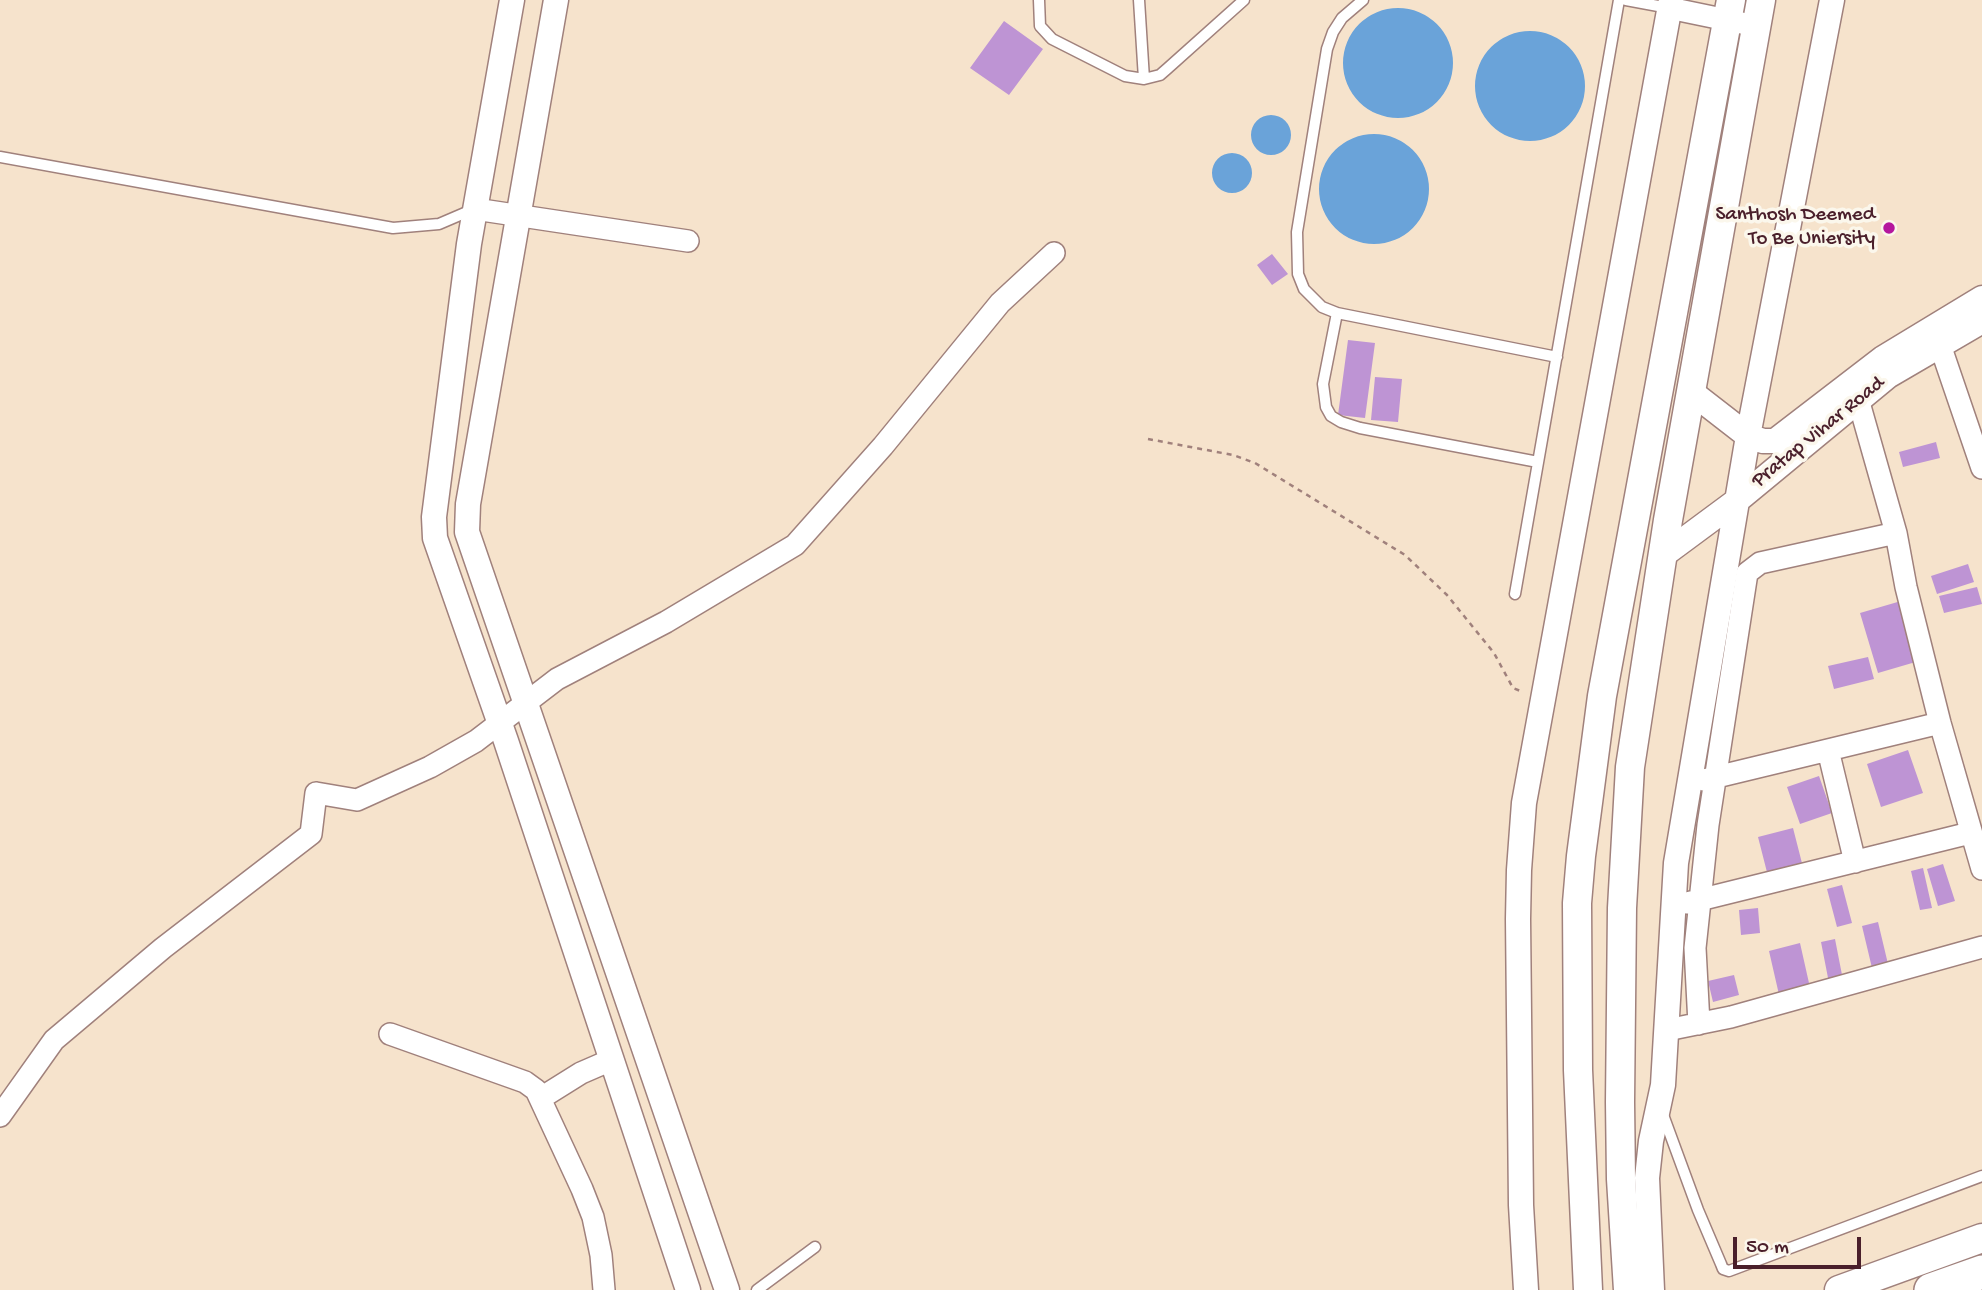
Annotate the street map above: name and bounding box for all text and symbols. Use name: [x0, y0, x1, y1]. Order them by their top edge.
place label: Santhosh Deemed To Be Uniersity: [1715, 203, 1875, 253]
marker: Santhosh Deemed To Be Uniersity: [1881, 220, 1897, 236]
street label: Pratap Vihar Road: [1747, 372, 1891, 494]
scale bar: [1737, 1224, 1865, 1268]
text: 50 m: [1746, 1236, 1789, 1261]

